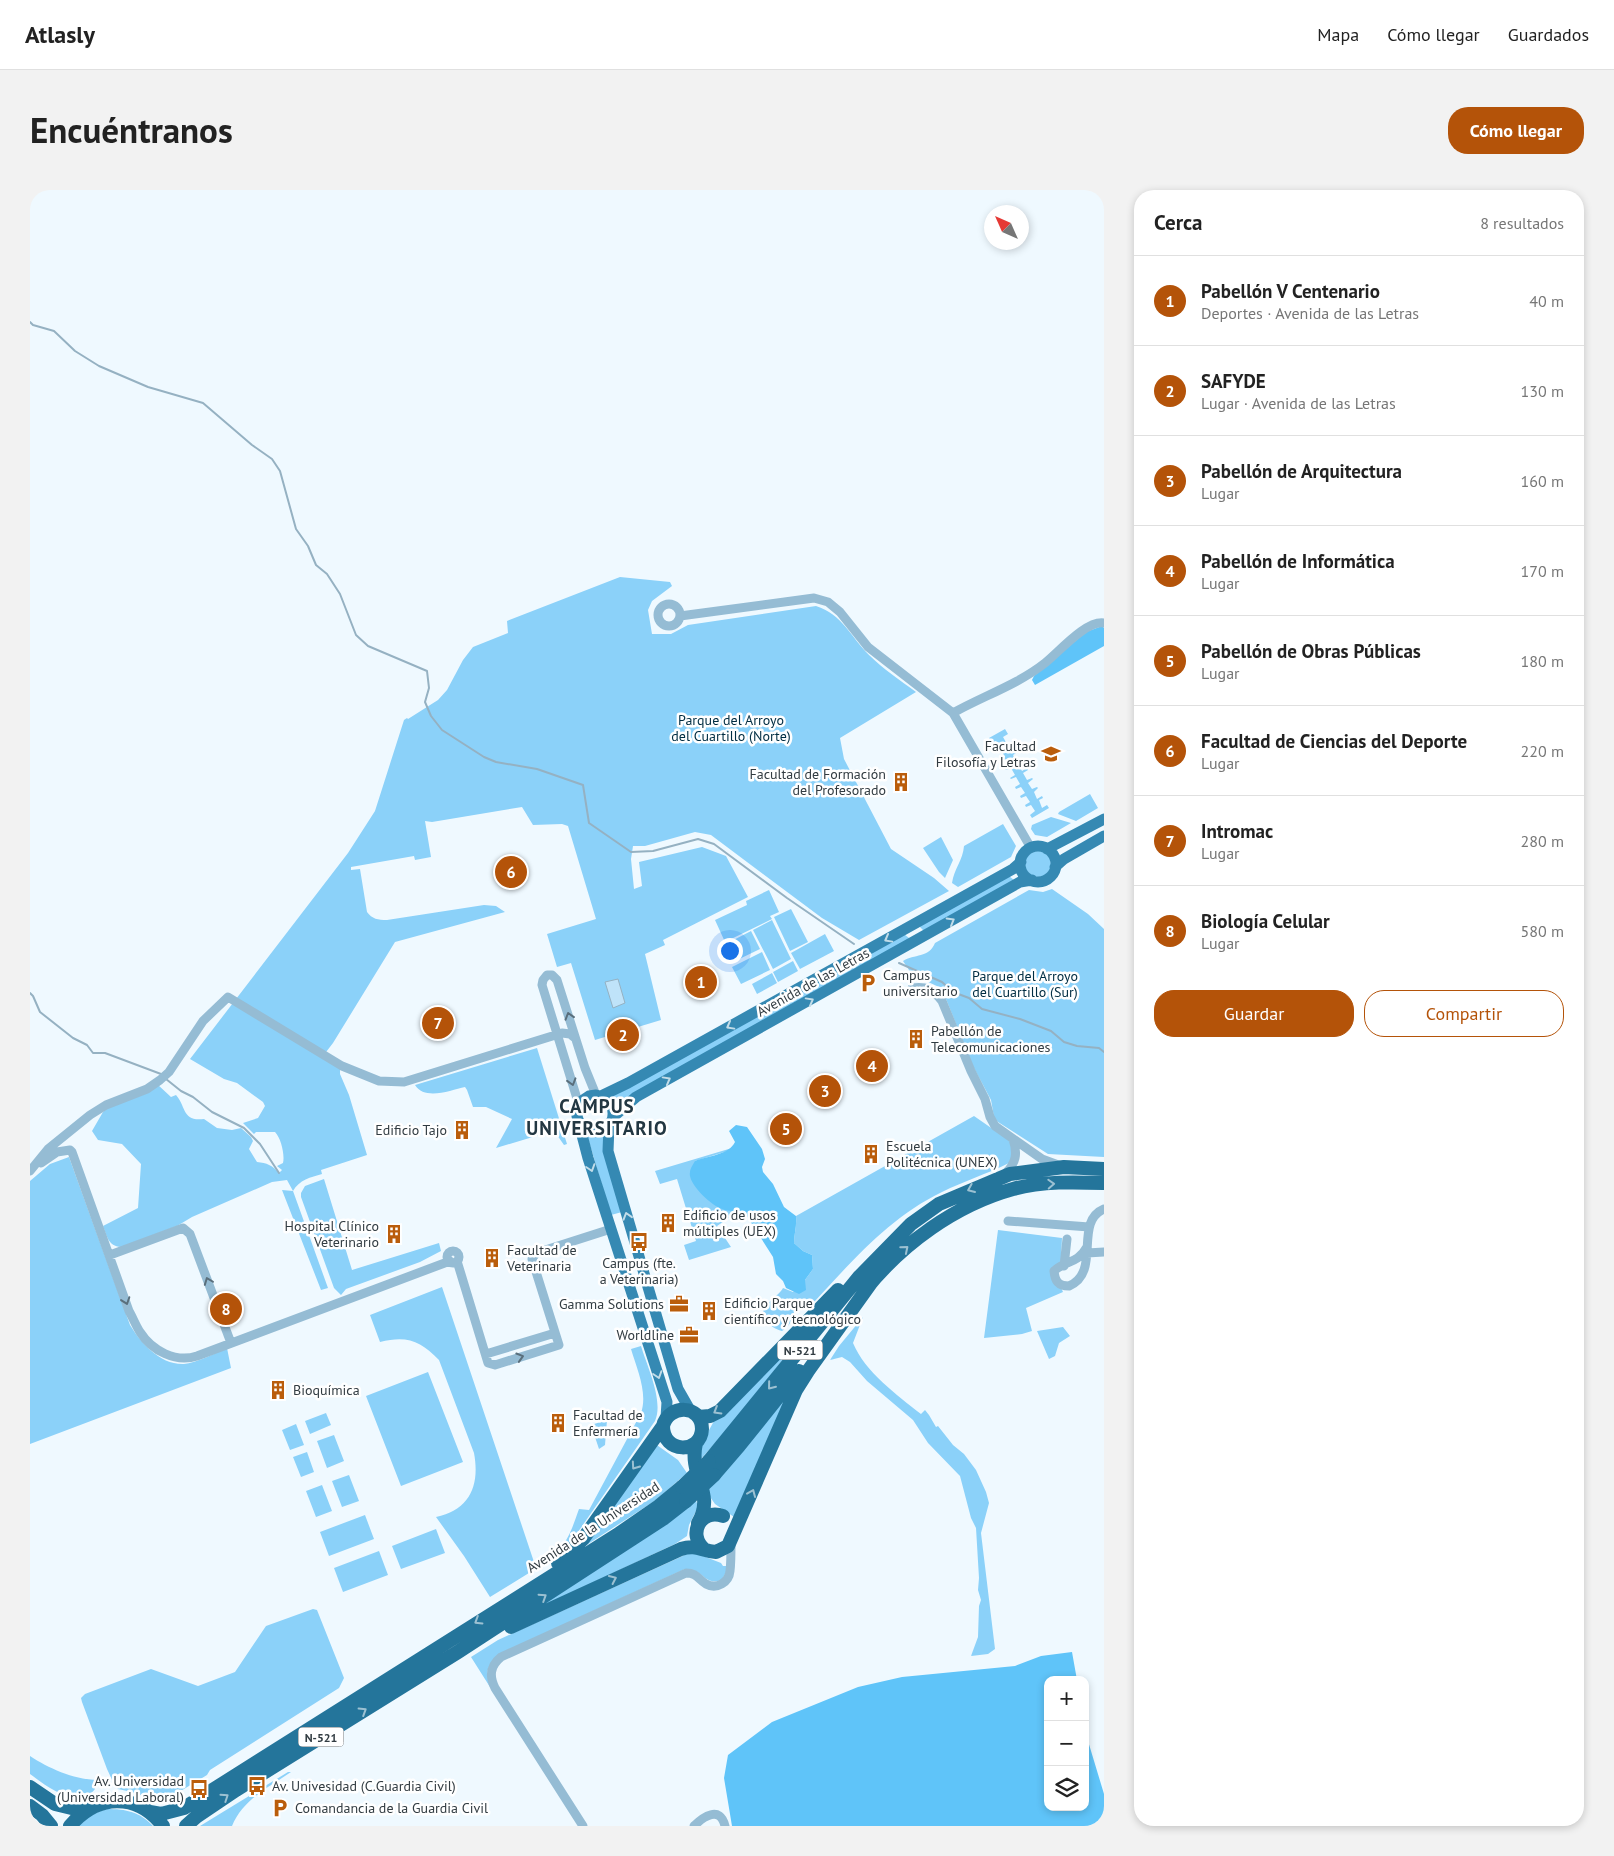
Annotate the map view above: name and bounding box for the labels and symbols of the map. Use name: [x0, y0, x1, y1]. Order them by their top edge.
north arrow: [984, 205, 1029, 250]
park label: Parque del Arroyo del Cuartillo (Norte): [671, 711, 791, 745]
place label: Facultad Filosofía y Letras: [936, 737, 1036, 771]
school or university icon: Facultad Filosofía y Letras: [1040, 743, 1062, 765]
place label: Facultad de Formación del Profesorado: [749, 765, 886, 799]
building icon: Facultad de Formación del Profesorado: [890, 771, 912, 793]
pin: 6: [495, 853, 527, 891]
one-way arrow: [946, 918, 955, 928]
one-way arrow: [884, 932, 893, 942]
your location: [717, 938, 743, 964]
street label: Avenida de las Letras: [754, 944, 873, 1020]
pin: 1: [685, 963, 717, 1001]
place label: Campus universitario: [883, 966, 958, 1000]
park label: Parque del Arroyo del Cuartillo (Sur): [972, 967, 1078, 1001]
parking icon: Campus universitario: [857, 972, 879, 994]
one-way arrow: [804, 998, 813, 1008]
pin: 7: [422, 1004, 454, 1042]
one-way arrow: [564, 1013, 574, 1021]
pin: 2: [607, 1016, 639, 1054]
one-way arrow: [726, 1019, 735, 1029]
place label: Pabellón de Telecomunicaciones: [931, 1022, 1051, 1056]
building icon: Pabellón de Telecomunicaciones: [905, 1028, 927, 1050]
pin: 4: [856, 1047, 888, 1085]
pin: 3: [809, 1072, 841, 1110]
one-way arrow: [662, 1076, 671, 1086]
one-way arrow: [567, 1077, 577, 1086]
district label: CAMPUS UNIVERSITARIO: [526, 1094, 668, 1140]
pin: 5: [770, 1110, 802, 1148]
building icon: Edificio Tajo: [451, 1119, 473, 1141]
place label: Edificio Tajo: [375, 1121, 447, 1139]
place label: Escuela Politécnica (UNEX): [886, 1137, 998, 1171]
building icon: Escuela Politécnica (UNEX): [860, 1143, 882, 1165]
one-way arrow: [586, 1164, 596, 1172]
one-way arrow: [1047, 1178, 1055, 1189]
one-way arrow: [967, 1183, 976, 1194]
place label: Edificio de usos múltiples (UEX): [683, 1206, 776, 1240]
one-way arrow: [622, 1212, 632, 1220]
building icon: Edificio de usos múltiples (UEX): [657, 1212, 679, 1234]
place label: Hospital Clínico Veterinario: [285, 1217, 379, 1251]
building icon: Hospital Clínico Veterinario: [383, 1223, 405, 1245]
bus stop icon: Campus (fte. a Veterinaria): [628, 1231, 650, 1253]
place label: Facultad de Veterinaria: [506, 1241, 577, 1275]
one-way arrow: [899, 1246, 908, 1254]
building icon: Facultad de Veterinaria: [481, 1247, 503, 1269]
place label: Campus (fte. a Veterinaria): [600, 1254, 678, 1288]
one-way arrow: [204, 1277, 214, 1286]
pin: 8: [210, 1290, 242, 1328]
office icon: Gamma Solutions: [668, 1293, 690, 1315]
place label: Edificio Parque científico y tecnológico: [724, 1294, 861, 1328]
place label: Gamma Solutions: [559, 1295, 664, 1313]
one-way arrow: [120, 1297, 130, 1305]
building icon: Edificio Parque científico y tecnológico: [698, 1300, 720, 1322]
office icon: Worldline: [678, 1324, 700, 1346]
place label: Worldline: [617, 1326, 674, 1344]
road number: N-521: [778, 1340, 822, 1360]
one-way arrow: [515, 1353, 523, 1363]
one-way arrow: [652, 1370, 662, 1379]
building icon: Bioquímica: [267, 1379, 289, 1401]
one-way arrow: [768, 1380, 777, 1389]
place label: Bioquímica: [293, 1381, 360, 1399]
one-way arrow: [713, 1405, 722, 1415]
place label: Facultad de Enfermería: [573, 1406, 643, 1440]
building icon: Facultad de Enfermería: [547, 1412, 569, 1434]
one-way arrow: [632, 1460, 641, 1470]
street label: Avenida de la Universidad: [523, 1477, 663, 1577]
one-way arrow: [746, 1489, 757, 1498]
one-way arrow: [608, 1575, 617, 1586]
one-way arrow: [538, 1594, 547, 1603]
one-way arrow: [474, 1615, 483, 1625]
one-way arrow: [358, 1708, 367, 1718]
road number: N-521: [298, 1728, 344, 1746]
place label: Av. Universidad (Universidad Laboral): [57, 1772, 184, 1806]
bus stop icon: Av. Univesidad (C.Guardia Civil): [246, 1775, 268, 1797]
place label: Av. Univesidad (C.Guardia Civil): [272, 1777, 456, 1795]
bus stop icon: Av. Universidad (Universidad Laboral): [188, 1778, 210, 1800]
one-way arrow: [220, 1794, 229, 1803]
parking icon: Comandancia de la Guardia Civil: [269, 1797, 291, 1819]
place label: Comandancia de la Guardia Civil: [295, 1799, 488, 1817]

